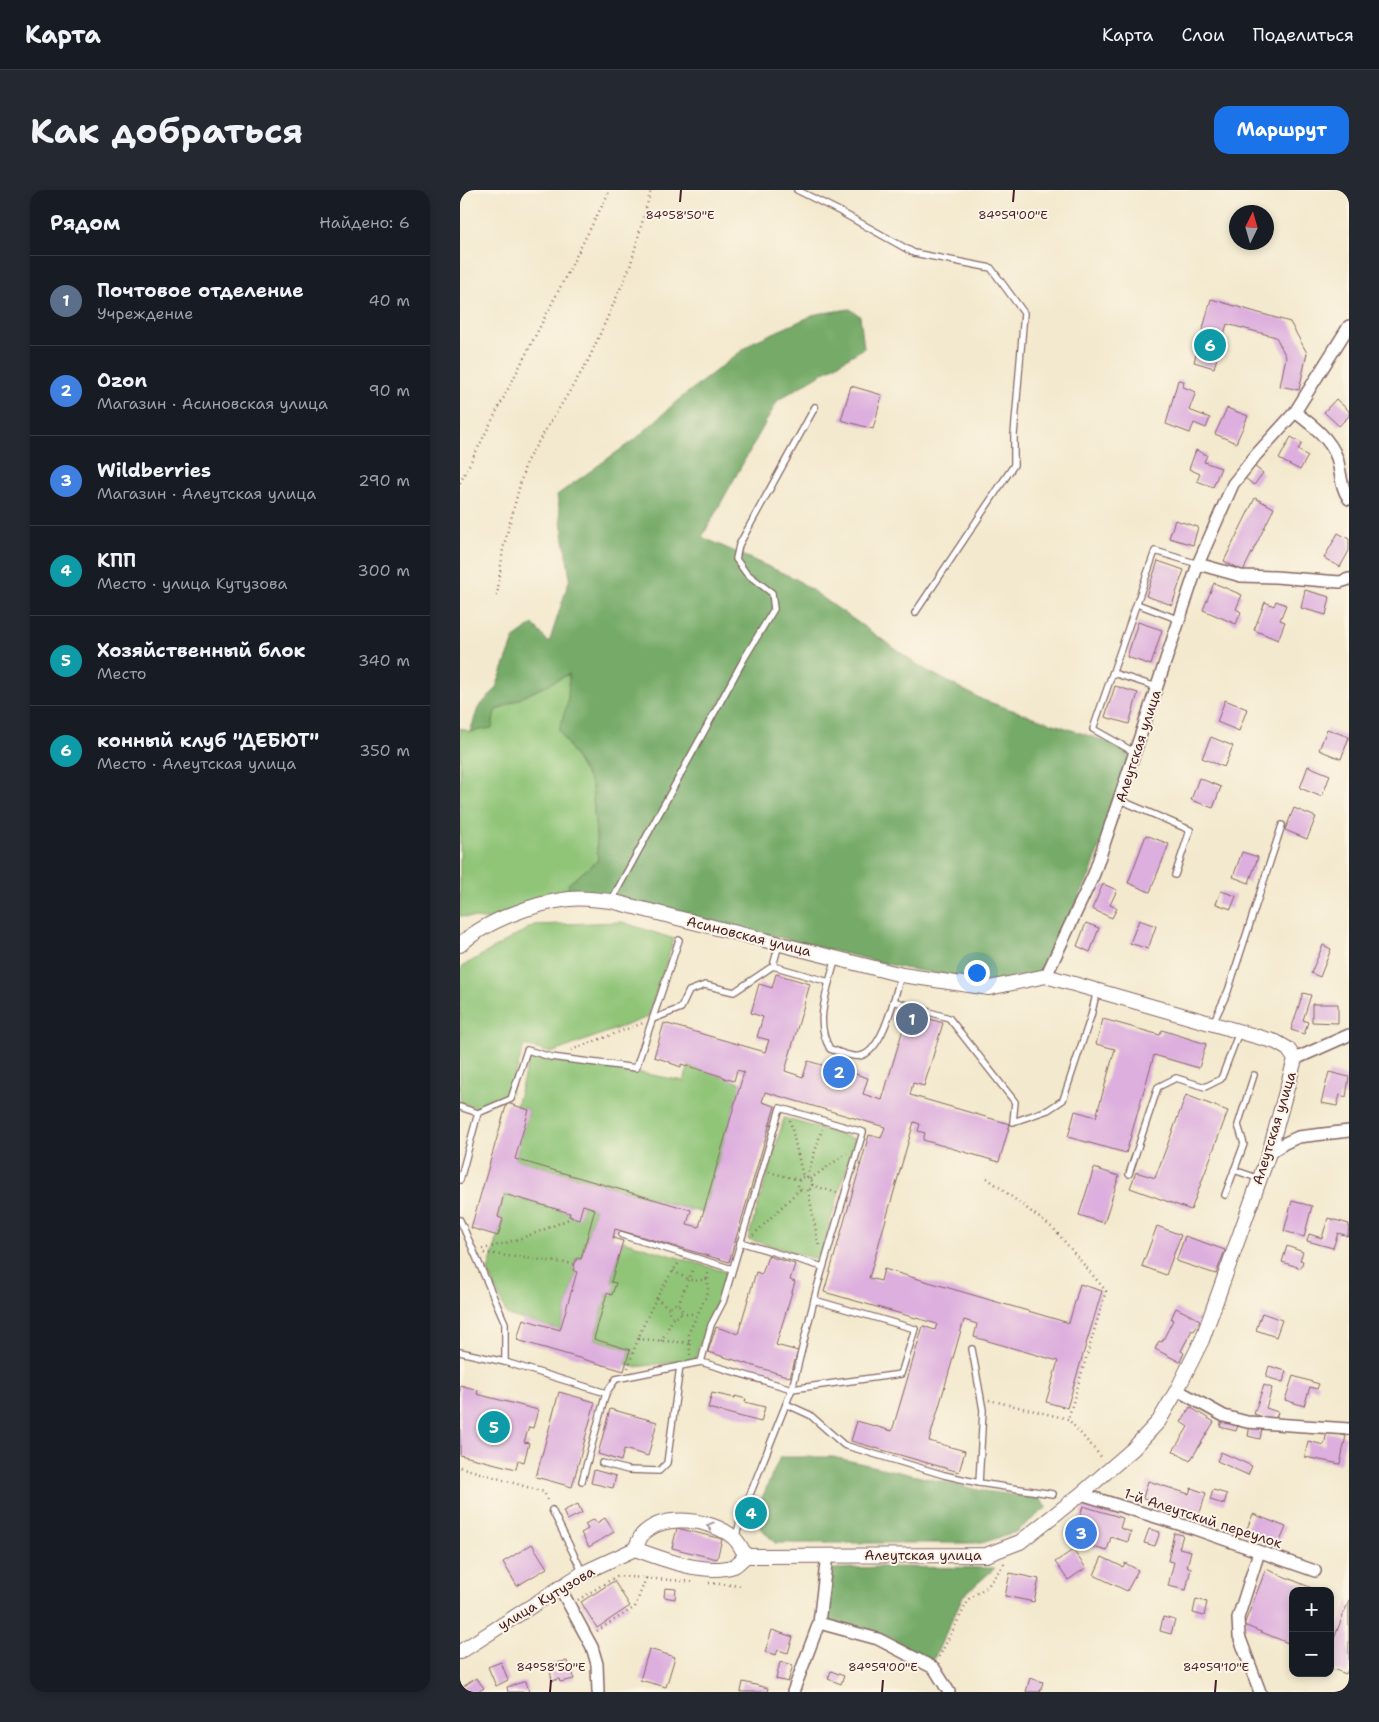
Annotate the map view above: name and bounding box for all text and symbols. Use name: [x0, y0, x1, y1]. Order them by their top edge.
text: Карта: [25, 19, 101, 51]
text: Карта: [1102, 23, 1153, 47]
text: Слои: [1181, 23, 1225, 47]
text: Поделиться: [1253, 23, 1354, 47]
button: Маршрут: [1214, 106, 1349, 154]
text: Как добраться: [30, 107, 303, 154]
north arrow: [1229, 205, 1274, 250]
text: 84°58'50"E: [646, 207, 714, 223]
text: 84°59'00"E: [978, 207, 1048, 223]
text: Рядом: [50, 209, 120, 237]
text: Найдено: 6: [319, 212, 410, 233]
text: Почтовое отделение: [97, 278, 304, 303]
text: 1: [62, 290, 70, 311]
text: 40 m: [368, 290, 410, 311]
text: Учреждение: [97, 303, 193, 324]
pin: 6: [1194, 326, 1226, 364]
text: Ozon: [97, 368, 147, 393]
text: 2: [60, 380, 72, 401]
text: 90 m: [369, 380, 410, 401]
text: Магазин · Асиновская улица: [97, 393, 328, 414]
text: Wildberries: [97, 458, 211, 483]
text: 3: [60, 470, 72, 491]
text: 290 m: [358, 470, 410, 491]
text: Магазин · Алеутская улица: [97, 483, 316, 504]
text: КПП: [97, 548, 136, 573]
text: 4: [60, 560, 72, 581]
text: 300 m: [358, 560, 410, 581]
text: Место · улица Кутузова: [97, 573, 287, 594]
text: Хозяйственный блок: [97, 638, 306, 663]
text: 5: [61, 650, 71, 671]
text: 340 m: [358, 650, 410, 671]
text: Место: [97, 663, 147, 684]
street label: Алеутская улица: [1111, 687, 1165, 805]
text: конный клуб "ДЕБЮТ": [97, 728, 319, 753]
text: 6: [60, 740, 72, 761]
text: 350 m: [359, 740, 410, 761]
text: Место · Алеутская улица: [97, 753, 296, 774]
street label: Асиновская улица: [685, 912, 813, 960]
your location: [964, 960, 990, 986]
pin: 1: [896, 1000, 928, 1038]
pin: 2: [823, 1053, 855, 1091]
street label: Алеутская улица: [1248, 1069, 1300, 1187]
pin: 5: [478, 1408, 510, 1446]
street label: 1-й Алеутский переулок: [1122, 1484, 1285, 1552]
pin: 4: [735, 1494, 767, 1532]
pin: 3: [1065, 1514, 1097, 1552]
one-way arrow: [707, 1522, 715, 1532]
street label: Алеутская улица: [864, 1546, 982, 1564]
street label: улица Кутузова: [494, 1562, 598, 1634]
map controls: [1289, 1587, 1334, 1677]
button: +: [1289, 1587, 1334, 1632]
button: −: [1289, 1632, 1334, 1677]
text: 84°58'50"E: [517, 1659, 585, 1675]
text: 84°59'00"E: [848, 1659, 918, 1675]
text: 84°59'10"E: [1183, 1659, 1249, 1675]

